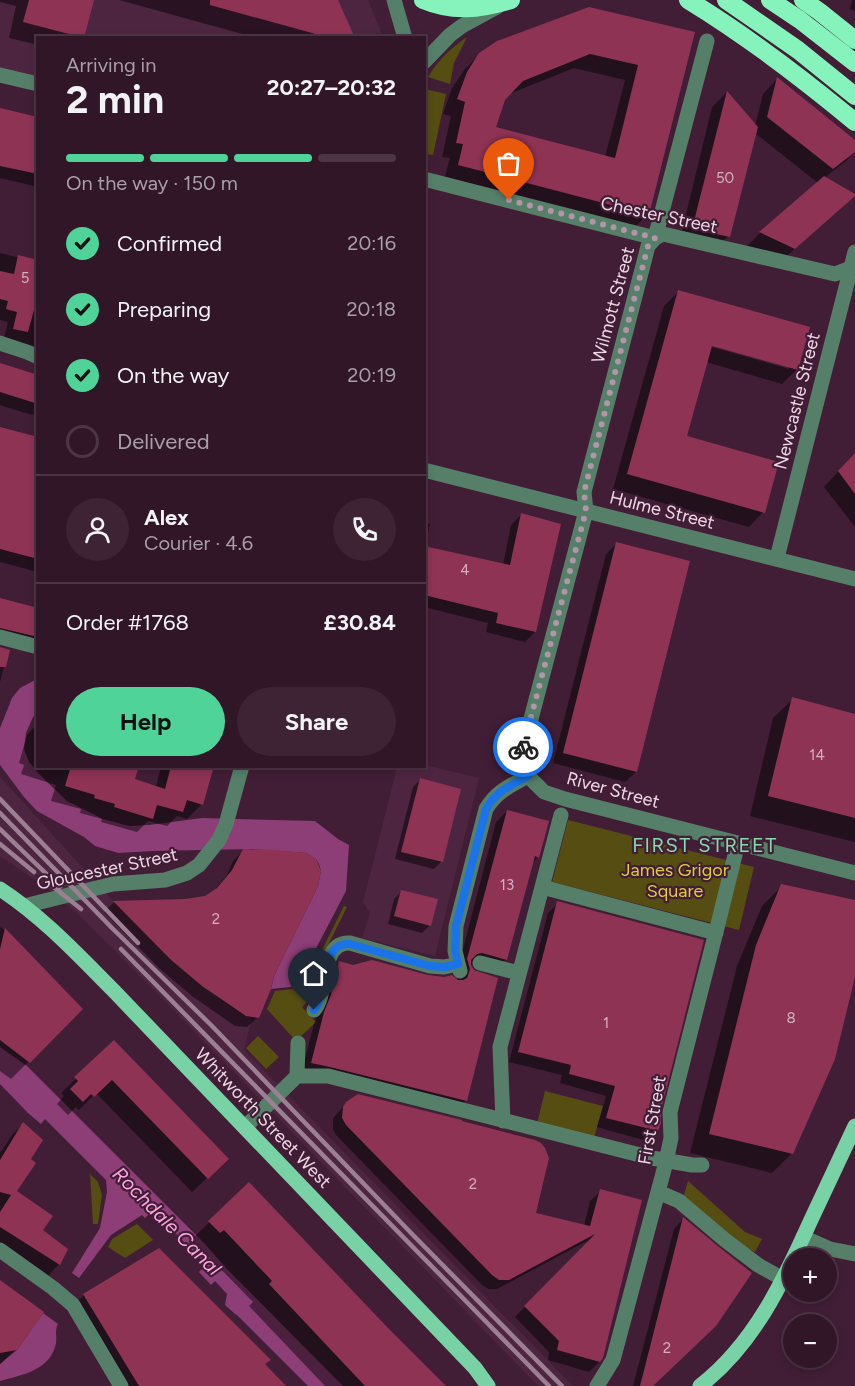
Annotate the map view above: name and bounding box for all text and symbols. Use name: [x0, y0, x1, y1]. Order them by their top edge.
text: Arriving in: [66, 53, 156, 77]
text: 20:27–20:32: [267, 74, 396, 101]
text: 2 min: [66, 76, 164, 123]
pin: [483, 138, 534, 200]
icon: bag: [492, 147, 525, 180]
house number: 50: [716, 169, 734, 187]
text: On the way · 150 m: [66, 171, 238, 195]
street label: Chester Street: [599, 192, 720, 238]
icon: check: [66, 227, 99, 260]
text: Confirmed: [117, 230, 222, 257]
text: 20:16: [347, 231, 396, 255]
street label: Wilmott Street: [587, 244, 639, 366]
house number: 5: [21, 269, 29, 287]
icon: check: [66, 293, 99, 326]
text: Preparing: [117, 296, 211, 323]
text: 20:18: [346, 297, 396, 321]
street label: Newcastle Street: [769, 330, 825, 472]
icon: check: [66, 359, 99, 392]
text: On the way: [117, 362, 229, 389]
text: 20:19: [347, 363, 396, 387]
text: Delivered: [117, 428, 210, 455]
street label: Hulme Street: [607, 486, 717, 534]
button: person: [66, 498, 129, 561]
button: phone: [333, 498, 396, 561]
text: Alex: [144, 504, 189, 531]
text: Courier · 4.6: [144, 531, 253, 555]
house number: 4: [460, 561, 470, 579]
text: Order #1768: [66, 609, 189, 636]
text: £30.84: [324, 609, 396, 636]
button: Help: [66, 687, 225, 756]
button: Share: [237, 687, 396, 756]
courier: [493, 717, 553, 777]
icon: bike: [507, 731, 540, 764]
house number: 14: [809, 746, 825, 764]
street label: River Street: [564, 767, 662, 813]
district label: FIRST STREET: [632, 833, 778, 857]
street label: Gloucester Street: [34, 843, 180, 895]
park label: James Grigor Square: [621, 859, 729, 902]
house number: 13: [500, 876, 514, 894]
house number: 2: [212, 910, 220, 928]
pin: [288, 948, 339, 1010]
icon: home: [297, 957, 330, 990]
house number: 8: [786, 1009, 796, 1027]
house number: 1: [603, 1014, 609, 1032]
street label: Whitworth Street West: [190, 1043, 336, 1193]
street label: First Street: [633, 1074, 671, 1166]
water label: Rochdale Canal: [108, 1162, 227, 1281]
house number: 2: [469, 1175, 477, 1193]
map controls: [783, 1248, 837, 1368]
button: +: [783, 1248, 837, 1302]
button: −: [783, 1314, 837, 1368]
house number: 2: [663, 1339, 671, 1357]

